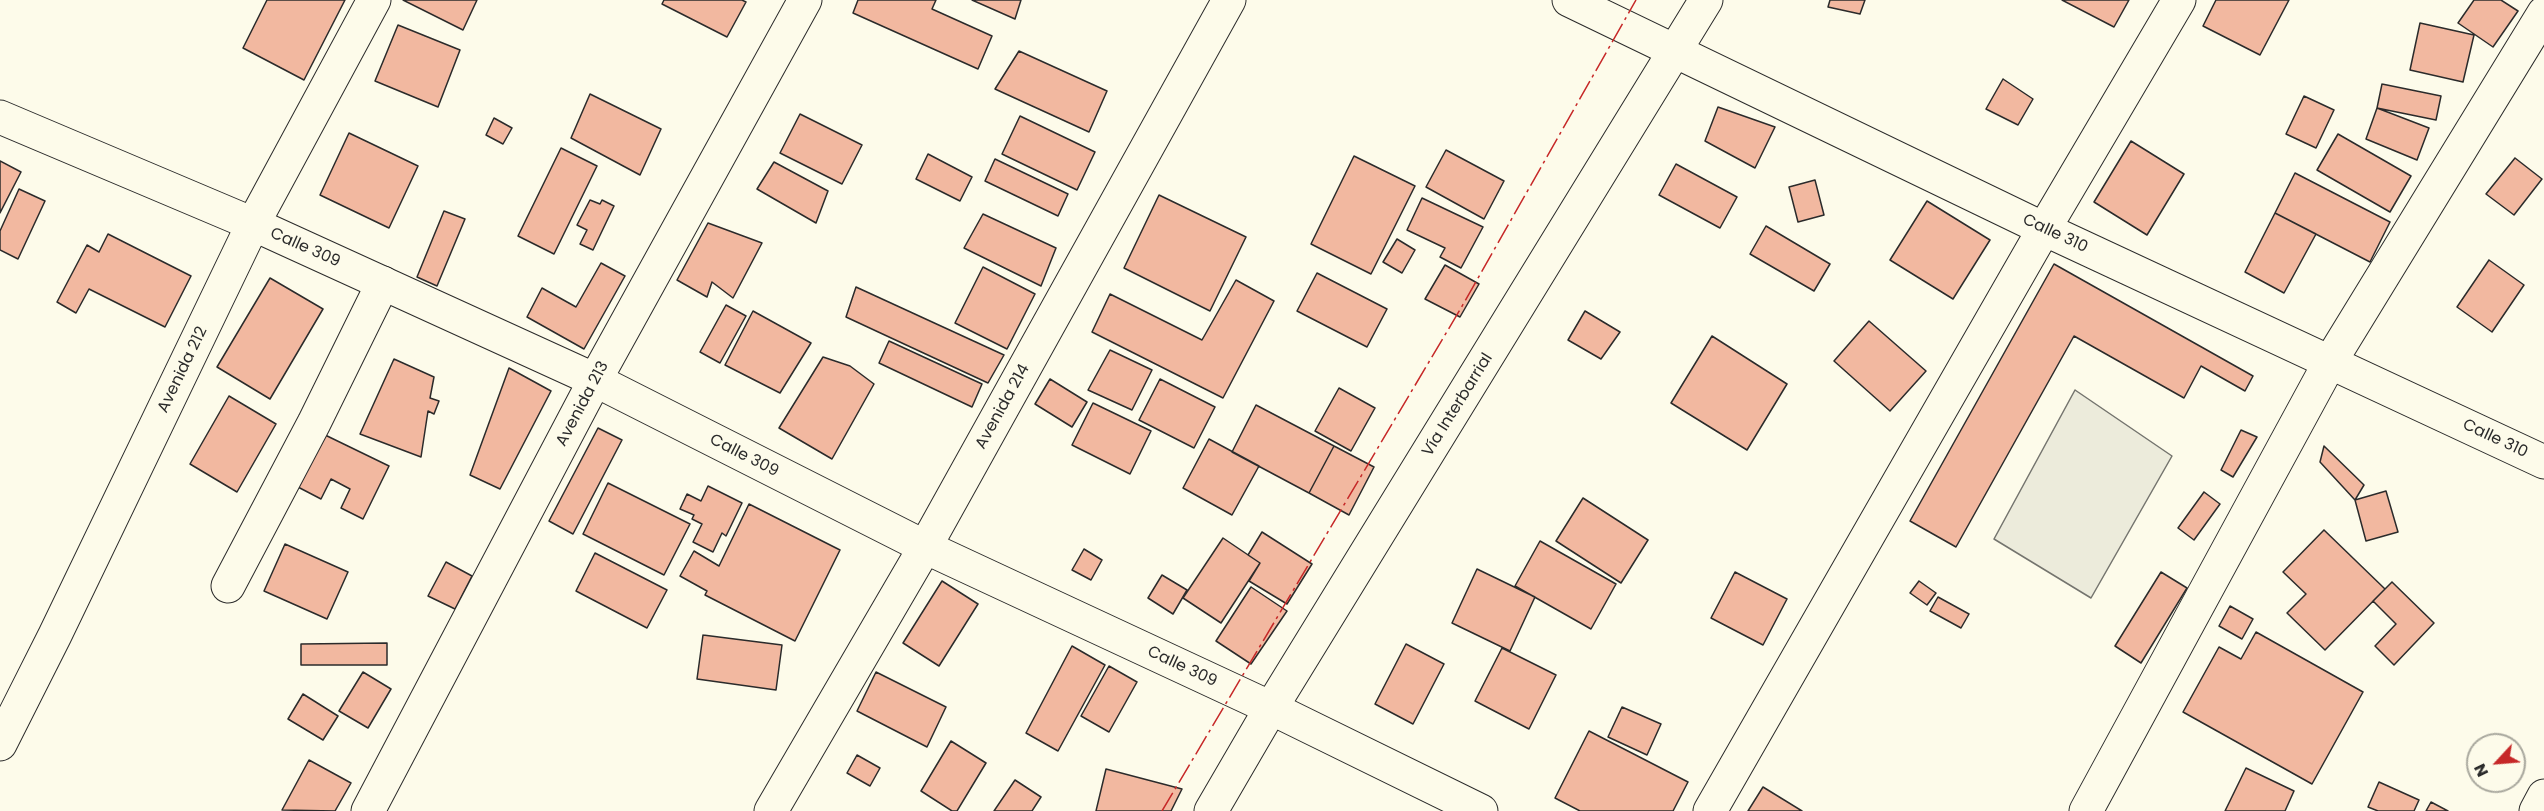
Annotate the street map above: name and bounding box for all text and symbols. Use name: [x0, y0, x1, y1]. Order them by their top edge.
street label: Calle 310: [2019, 211, 2091, 257]
street label: Calle 309: [267, 224, 343, 272]
street label: Avenida 212: [154, 324, 212, 416]
street label: Vía Interbarrial: [1419, 350, 1497, 460]
street label: Avenida 213: [553, 358, 613, 450]
street label: Avenida 214: [972, 361, 1034, 453]
street label: Calle 310: [2459, 416, 2531, 462]
street label: Calle 309: [706, 430, 782, 482]
street label: Calle 309: [1144, 642, 1220, 692]
north arrow: [2466, 733, 2526, 793]
text: N: [2468, 760, 2494, 781]

